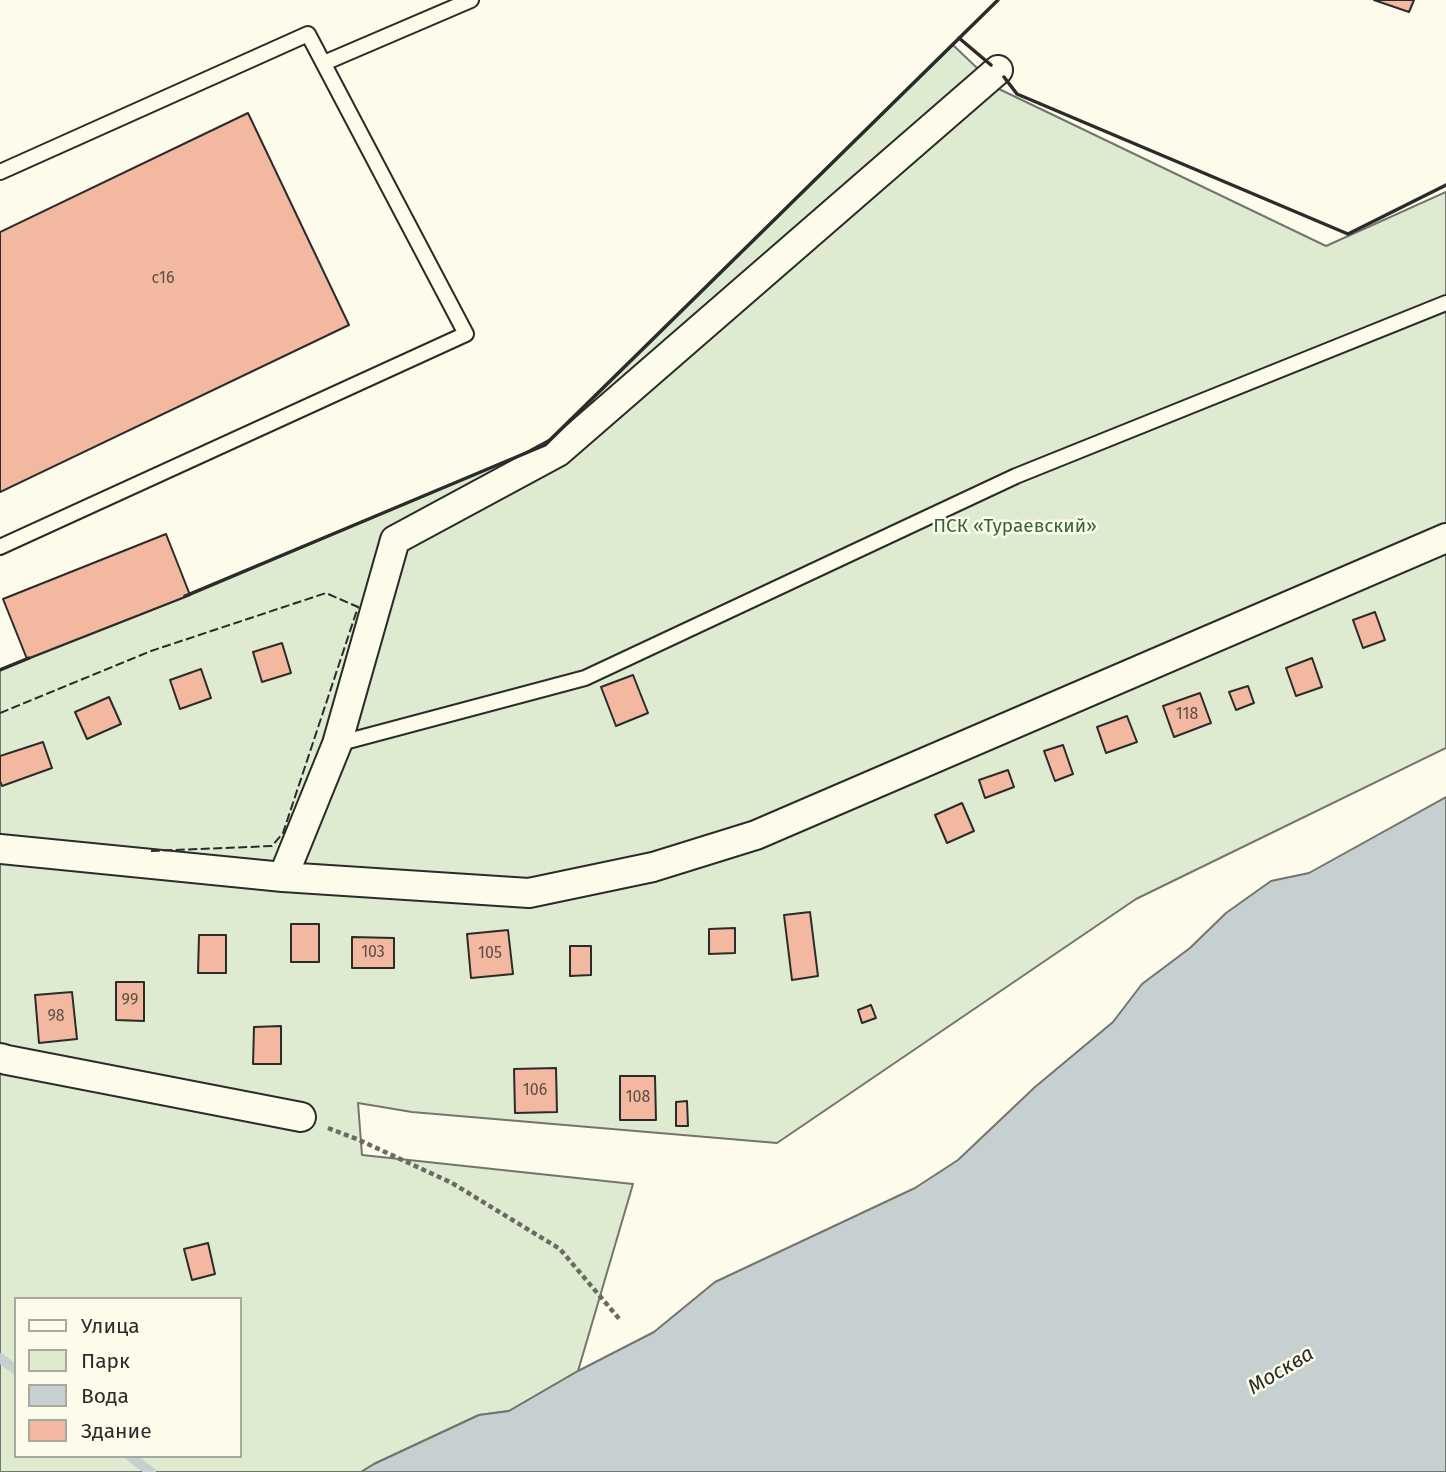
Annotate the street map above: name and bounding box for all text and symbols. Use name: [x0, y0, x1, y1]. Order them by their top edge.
house number: с16: [152, 269, 174, 289]
park label: ПСК «Тураевский»: [933, 516, 1097, 538]
house number: 118: [1176, 705, 1198, 725]
house number: 103: [361, 943, 385, 963]
house number: 105: [478, 944, 502, 964]
house number: 99: [122, 991, 138, 1011]
house number: 98: [47, 1007, 65, 1027]
house number: 106: [523, 1081, 547, 1101]
house number: 108: [626, 1088, 650, 1108]
legend: [14, 1297, 242, 1458]
text: Улица: [81, 1313, 140, 1339]
water label: Москва: [1243, 1342, 1319, 1400]
text: Парк: [81, 1348, 130, 1374]
text: Вода: [81, 1383, 129, 1409]
text: Здание: [81, 1418, 152, 1444]

